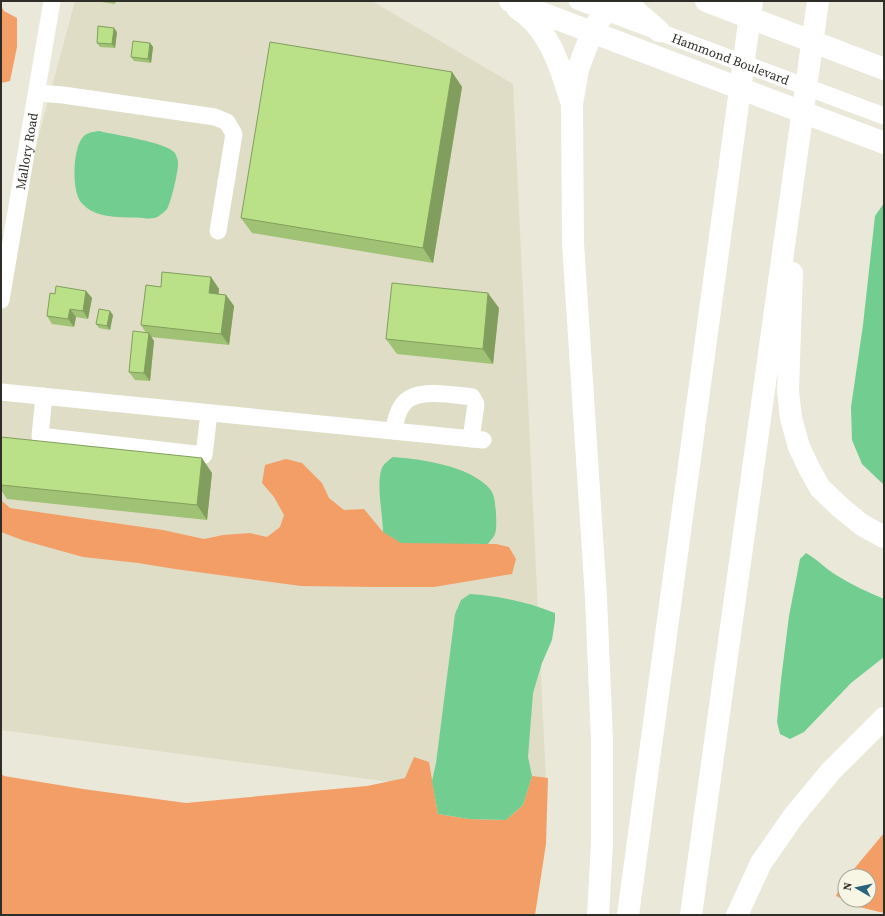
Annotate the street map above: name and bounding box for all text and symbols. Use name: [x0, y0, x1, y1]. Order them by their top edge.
street label: Hammond Boulevard: [669, 29, 792, 89]
street label: Mallory Road: [11, 111, 41, 191]
north arrow: [837, 868, 877, 908]
text: N: [840, 881, 856, 892]

